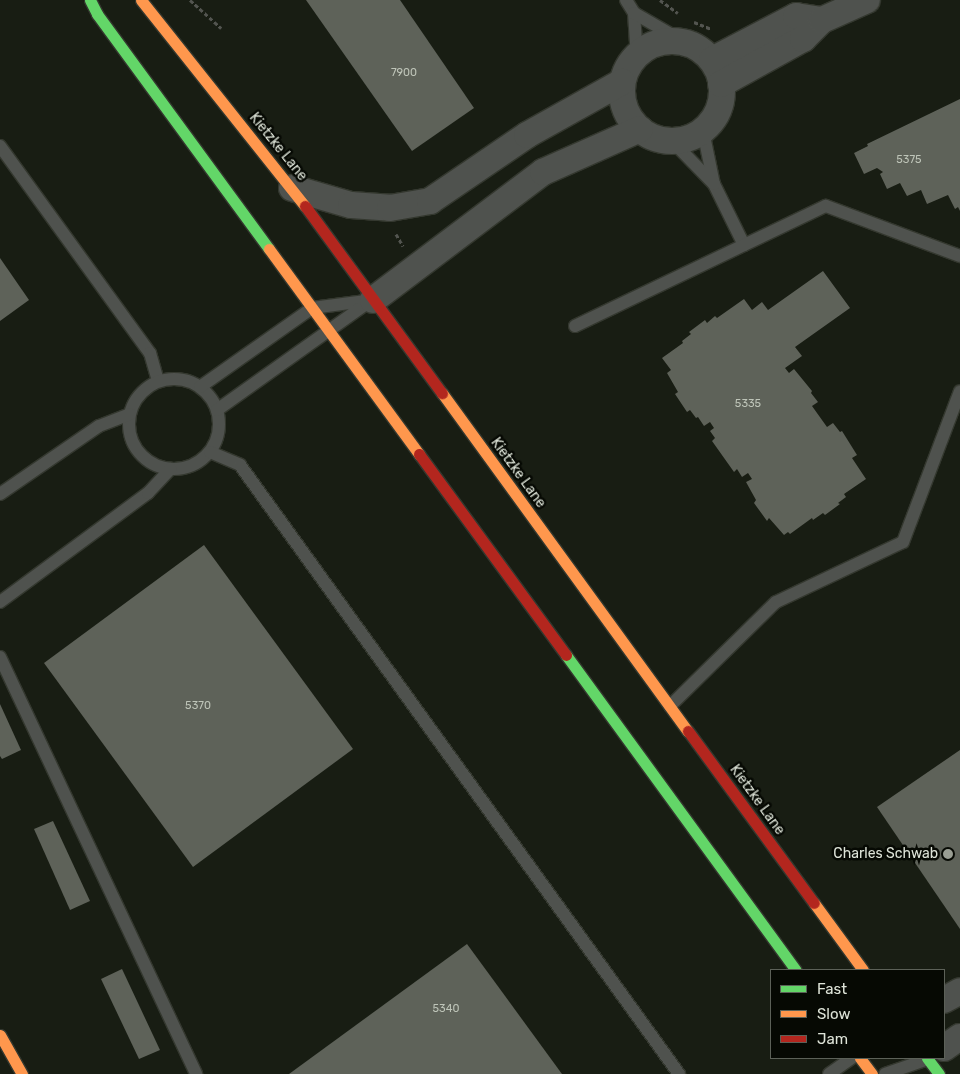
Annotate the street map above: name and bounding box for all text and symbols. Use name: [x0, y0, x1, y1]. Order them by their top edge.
house number: 7900: [391, 66, 417, 80]
street label: Kietzke Lane: [246, 110, 310, 184]
house number: 5375: [896, 153, 922, 167]
house number: 5335: [735, 397, 761, 411]
street label: Kietzke Lane: [487, 435, 549, 511]
house number: 5370: [185, 699, 211, 713]
street label: Kietzke Lane: [726, 762, 788, 838]
place label: Charles Schwab: [833, 846, 938, 862]
marker: Charles Schwab: [942, 848, 954, 860]
legend: [770, 969, 945, 1059]
text: Fast: [817, 980, 847, 998]
house number: 5340: [433, 1002, 459, 1016]
text: Slow: [817, 1005, 850, 1023]
text: Jam: [817, 1030, 848, 1048]

